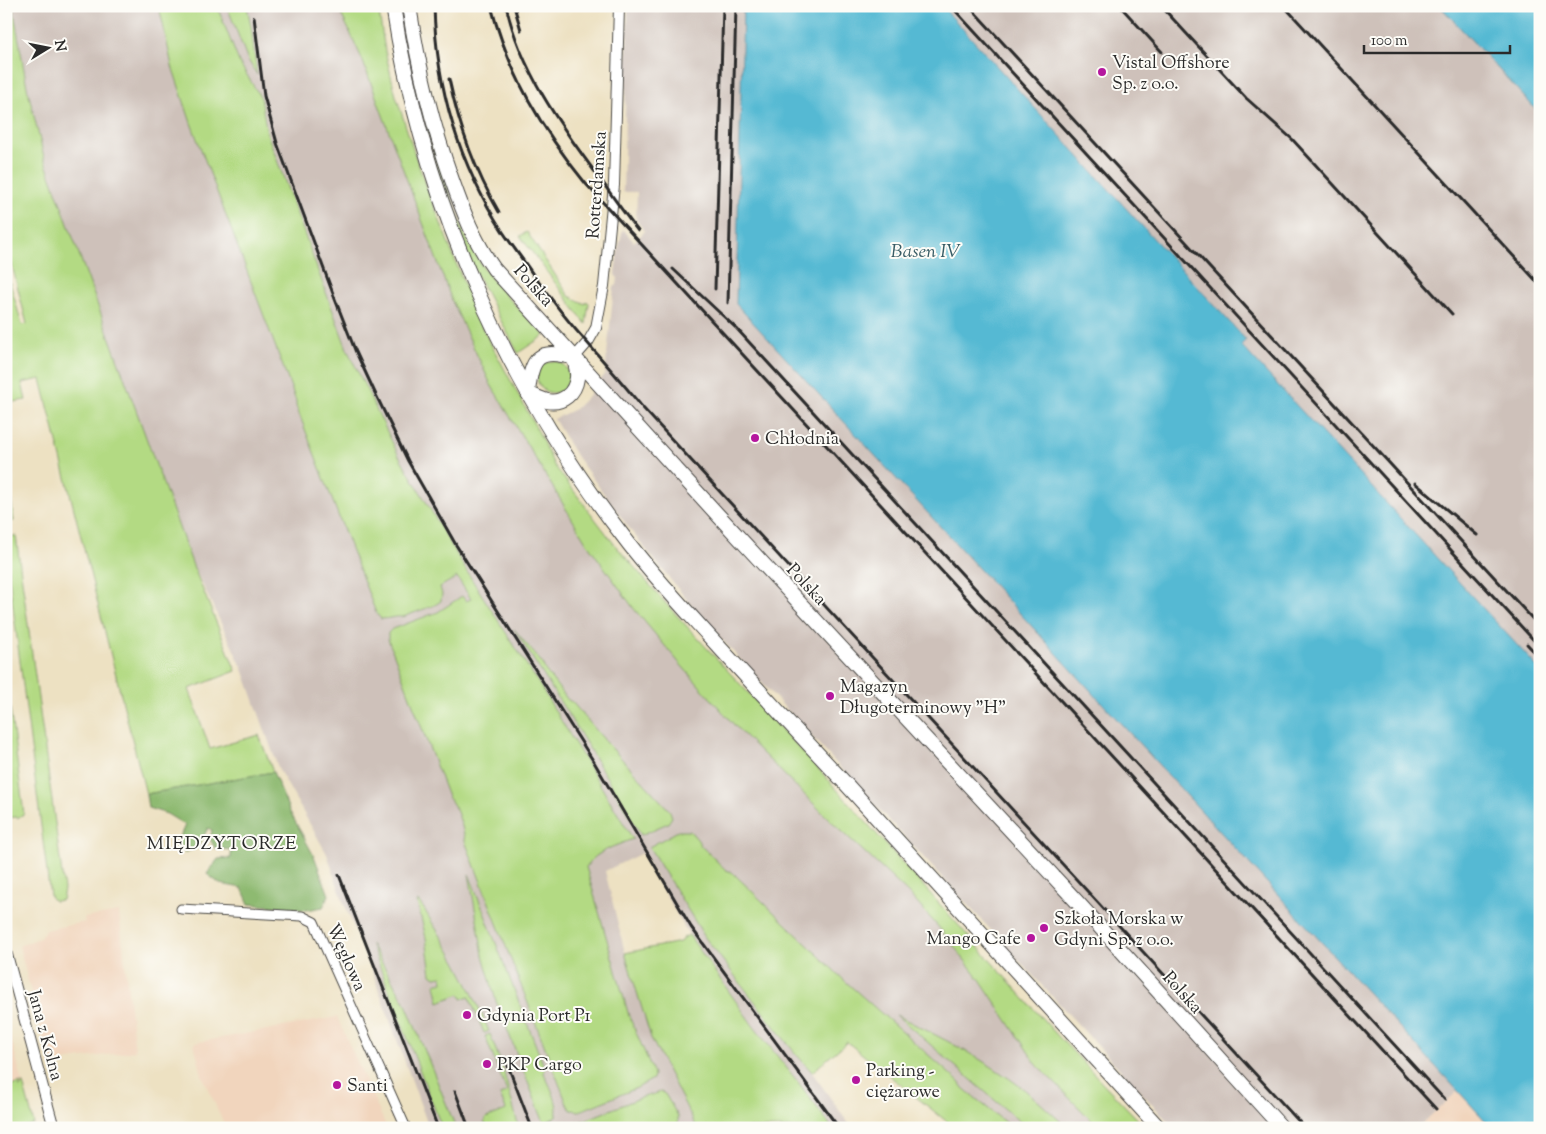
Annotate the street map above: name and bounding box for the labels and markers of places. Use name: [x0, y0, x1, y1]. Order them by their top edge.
place label: Vistal Offshore Sp. z o.o.: [1112, 51, 1230, 98]
marker: Vistal Offshore Sp. z o.o.: [1096, 66, 1108, 78]
place label: Chłodnia: [765, 427, 839, 453]
marker: Chłodnia: [749, 432, 761, 444]
place label: Magazyn Długoterminowy "H": [840, 675, 1006, 722]
marker: Magazyn Długoterminowy "H": [824, 690, 836, 702]
place label: Szkoła Morska w Gdyni Sp. z o.o.: [1054, 907, 1184, 954]
marker: Szkoła Morska w Gdyni Sp. z o.o.: [1038, 922, 1050, 934]
place label: Mango Cafe: [927, 927, 1021, 953]
marker: Mango Cafe: [1025, 932, 1037, 944]
place label: Gdynia Port P1: [477, 1004, 591, 1030]
marker: Gdynia Port P1: [461, 1009, 473, 1021]
place label: PKP Cargo: [497, 1053, 582, 1079]
marker: PKP Cargo: [481, 1058, 493, 1070]
place label: Parking - ciężarowe: [866, 1059, 940, 1106]
place label: Santi: [347, 1074, 388, 1100]
marker: Parking - ciężarowe: [850, 1074, 862, 1086]
marker: Santi: [331, 1079, 343, 1091]

